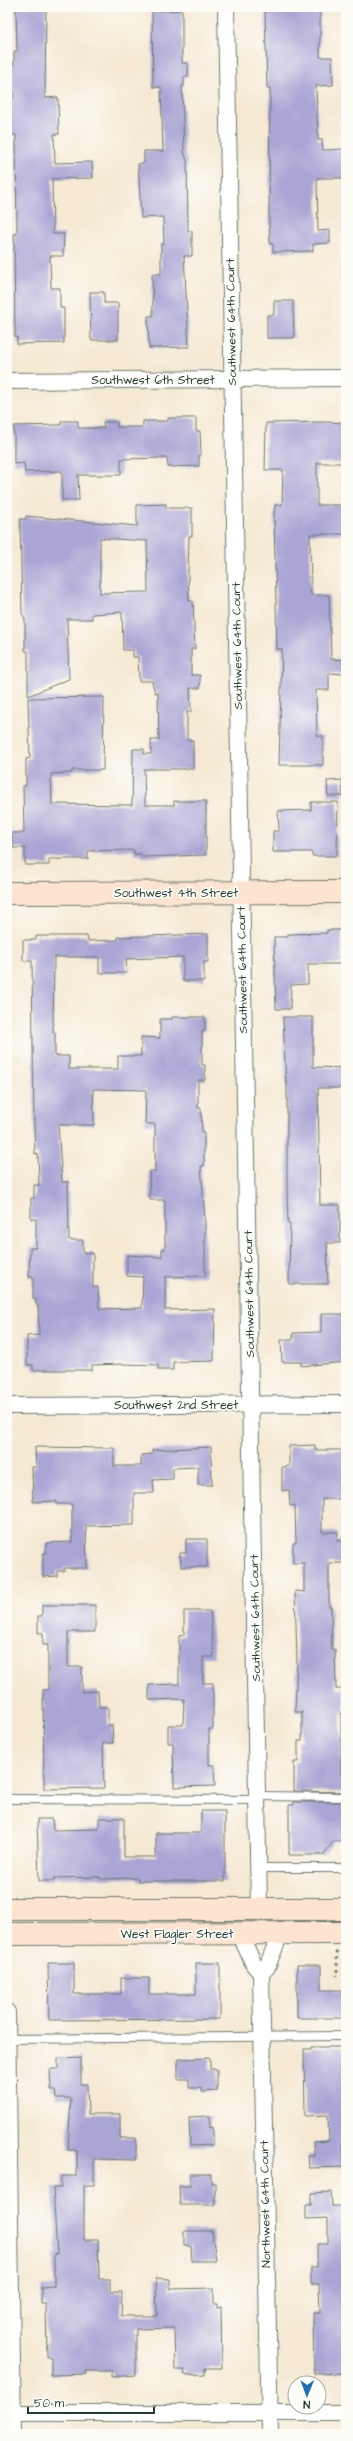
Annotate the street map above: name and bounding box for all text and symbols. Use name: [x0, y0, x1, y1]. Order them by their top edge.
street label: Southwest 64th Court: [222, 258, 241, 386]
street label: Southwest 6th Street: [91, 372, 215, 389]
street label: Southwest 64th Court: [228, 582, 247, 710]
street label: Southwest 4th Street: [114, 885, 238, 902]
street label: Southwest 64th Court: [233, 906, 252, 1034]
street label: Southwest 64th Court: [240, 1230, 259, 1358]
street label: Southwest 2nd Street: [114, 1397, 238, 1414]
street label: Southwest 64th Court: [246, 1554, 265, 1682]
street label: West Flagler Street: [121, 1926, 234, 1944]
street label: Northwest 64th Court: [256, 2140, 275, 2268]
north arrow: [287, 2375, 327, 2415]
scale bar: [28, 2389, 154, 2415]
text: 50 m: [34, 2395, 65, 2412]
text: N: [303, 2397, 310, 2412]

